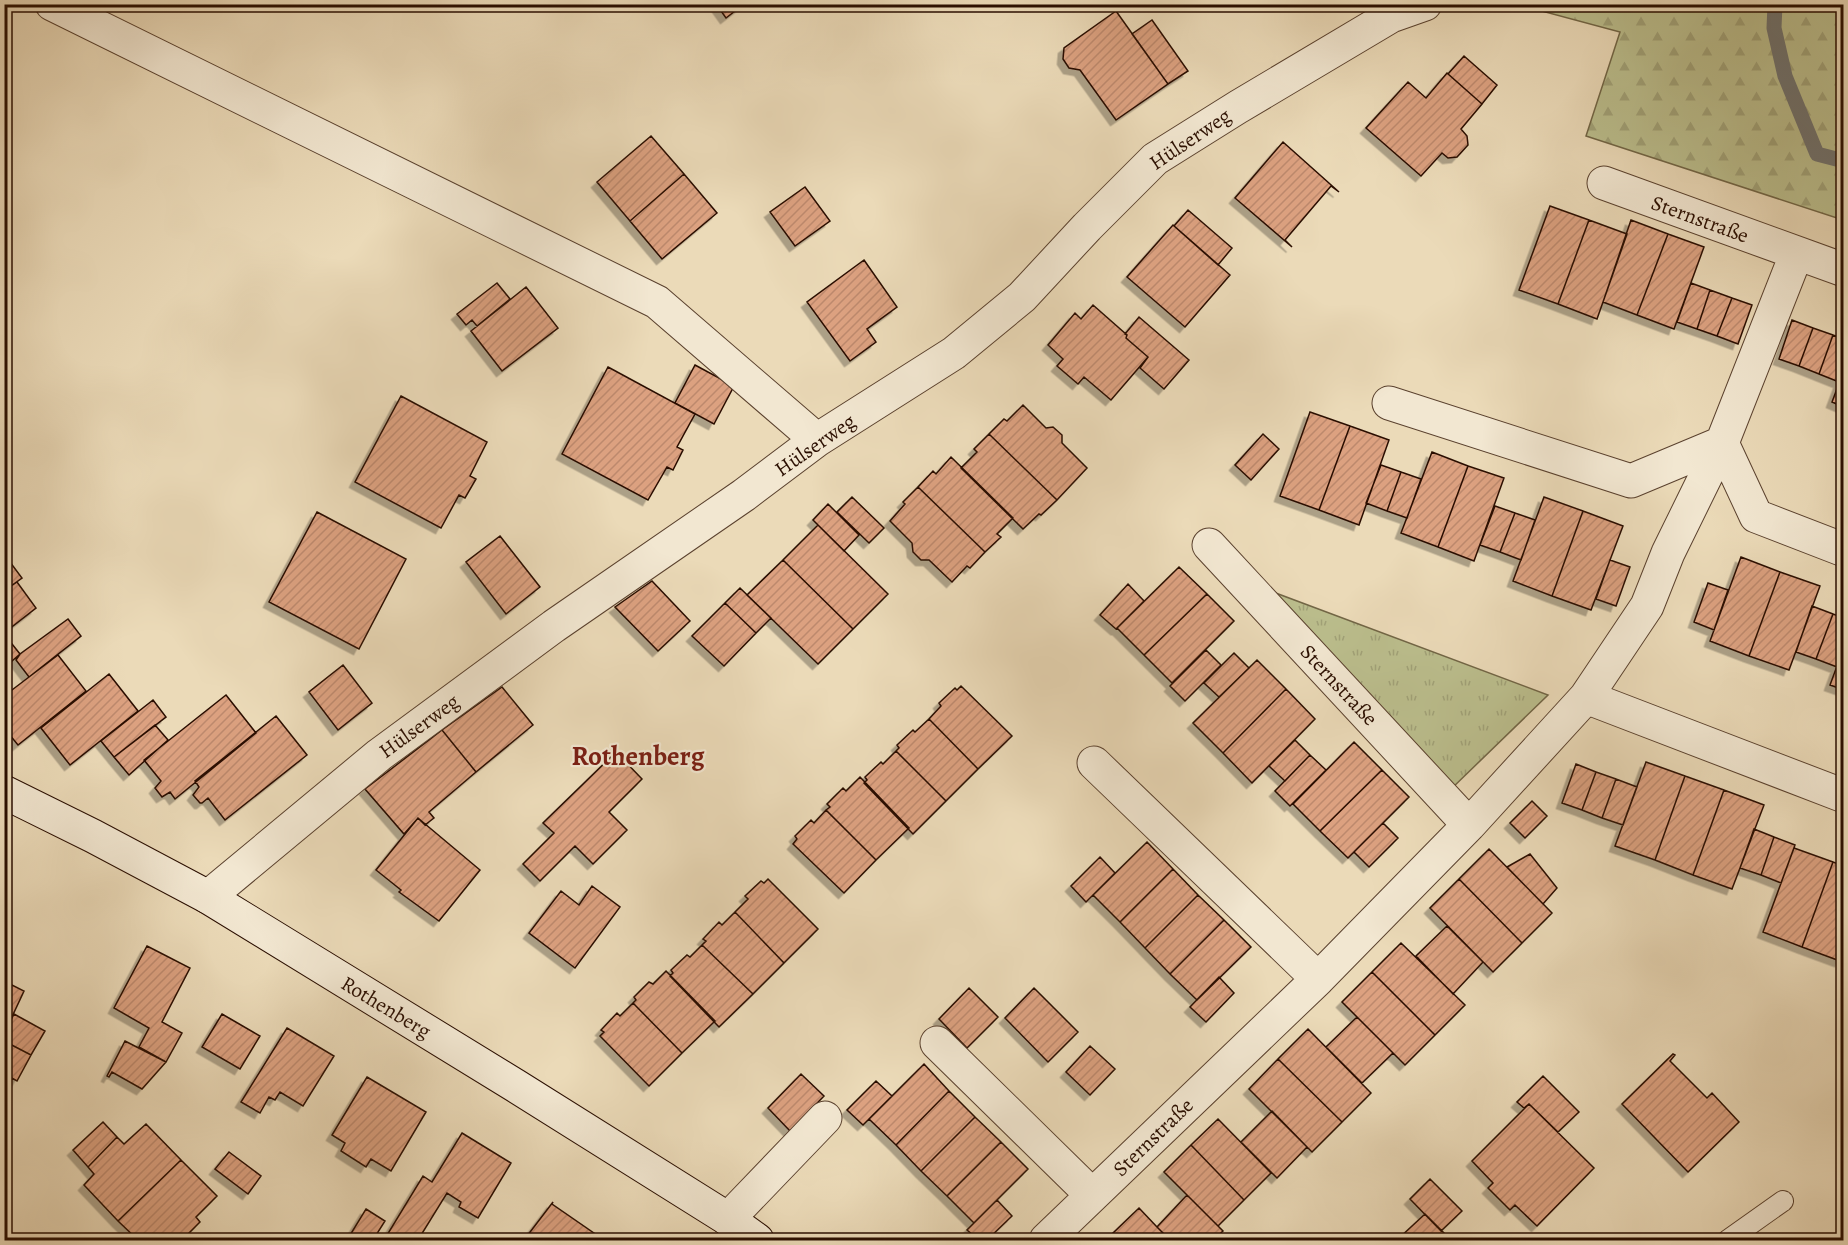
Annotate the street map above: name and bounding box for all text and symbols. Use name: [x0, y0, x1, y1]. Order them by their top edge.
street label: Hülserweg: [1144, 101, 1237, 177]
street label: Sternstraße: [1647, 188, 1753, 250]
street label: Hülserweg: [769, 407, 861, 483]
street label: Sternstraße: [1294, 638, 1384, 732]
street label: Hülserweg: [373, 687, 465, 765]
district label: Rothenberg: [572, 738, 705, 774]
street label: Rothenberg: [336, 969, 437, 1045]
street label: Sternstraße: [1107, 1092, 1199, 1182]

